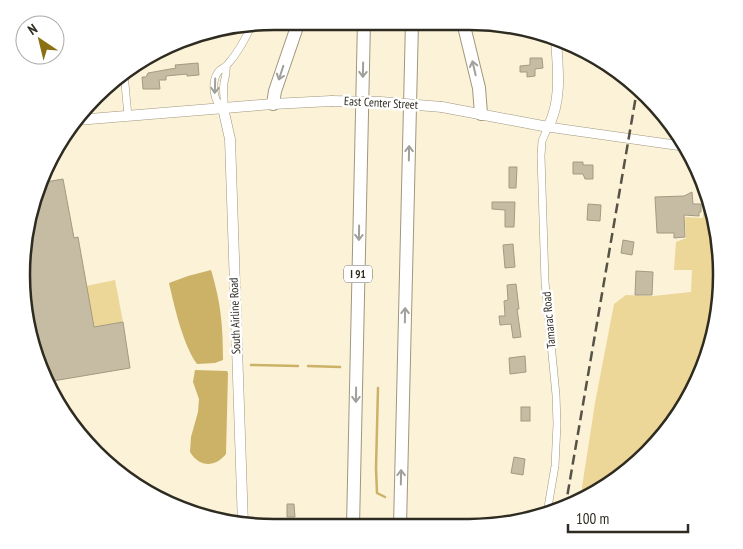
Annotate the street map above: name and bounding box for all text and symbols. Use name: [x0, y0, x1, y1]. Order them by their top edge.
north arrow: [15, 15, 65, 65]
text: N: [24, 20, 41, 39]
one-way arrow: [469, 60, 478, 76]
one-way arrow: [358, 62, 368, 78]
one-way arrow: [276, 64, 285, 80]
one-way arrow: [211, 78, 220, 94]
street label: East Center Street: [344, 93, 419, 112]
one-way arrow: [404, 145, 413, 161]
one-way arrow: [355, 224, 364, 240]
road number: I 91: [344, 266, 372, 282]
street label: South Airline Road: [226, 278, 243, 355]
street label: Tamarac Road: [539, 291, 558, 349]
one-way arrow: [400, 307, 410, 324]
one-way arrow: [351, 386, 361, 403]
one-way arrow: [397, 470, 406, 486]
scale bar: [568, 502, 688, 534]
text: 100 m: [576, 509, 609, 528]

